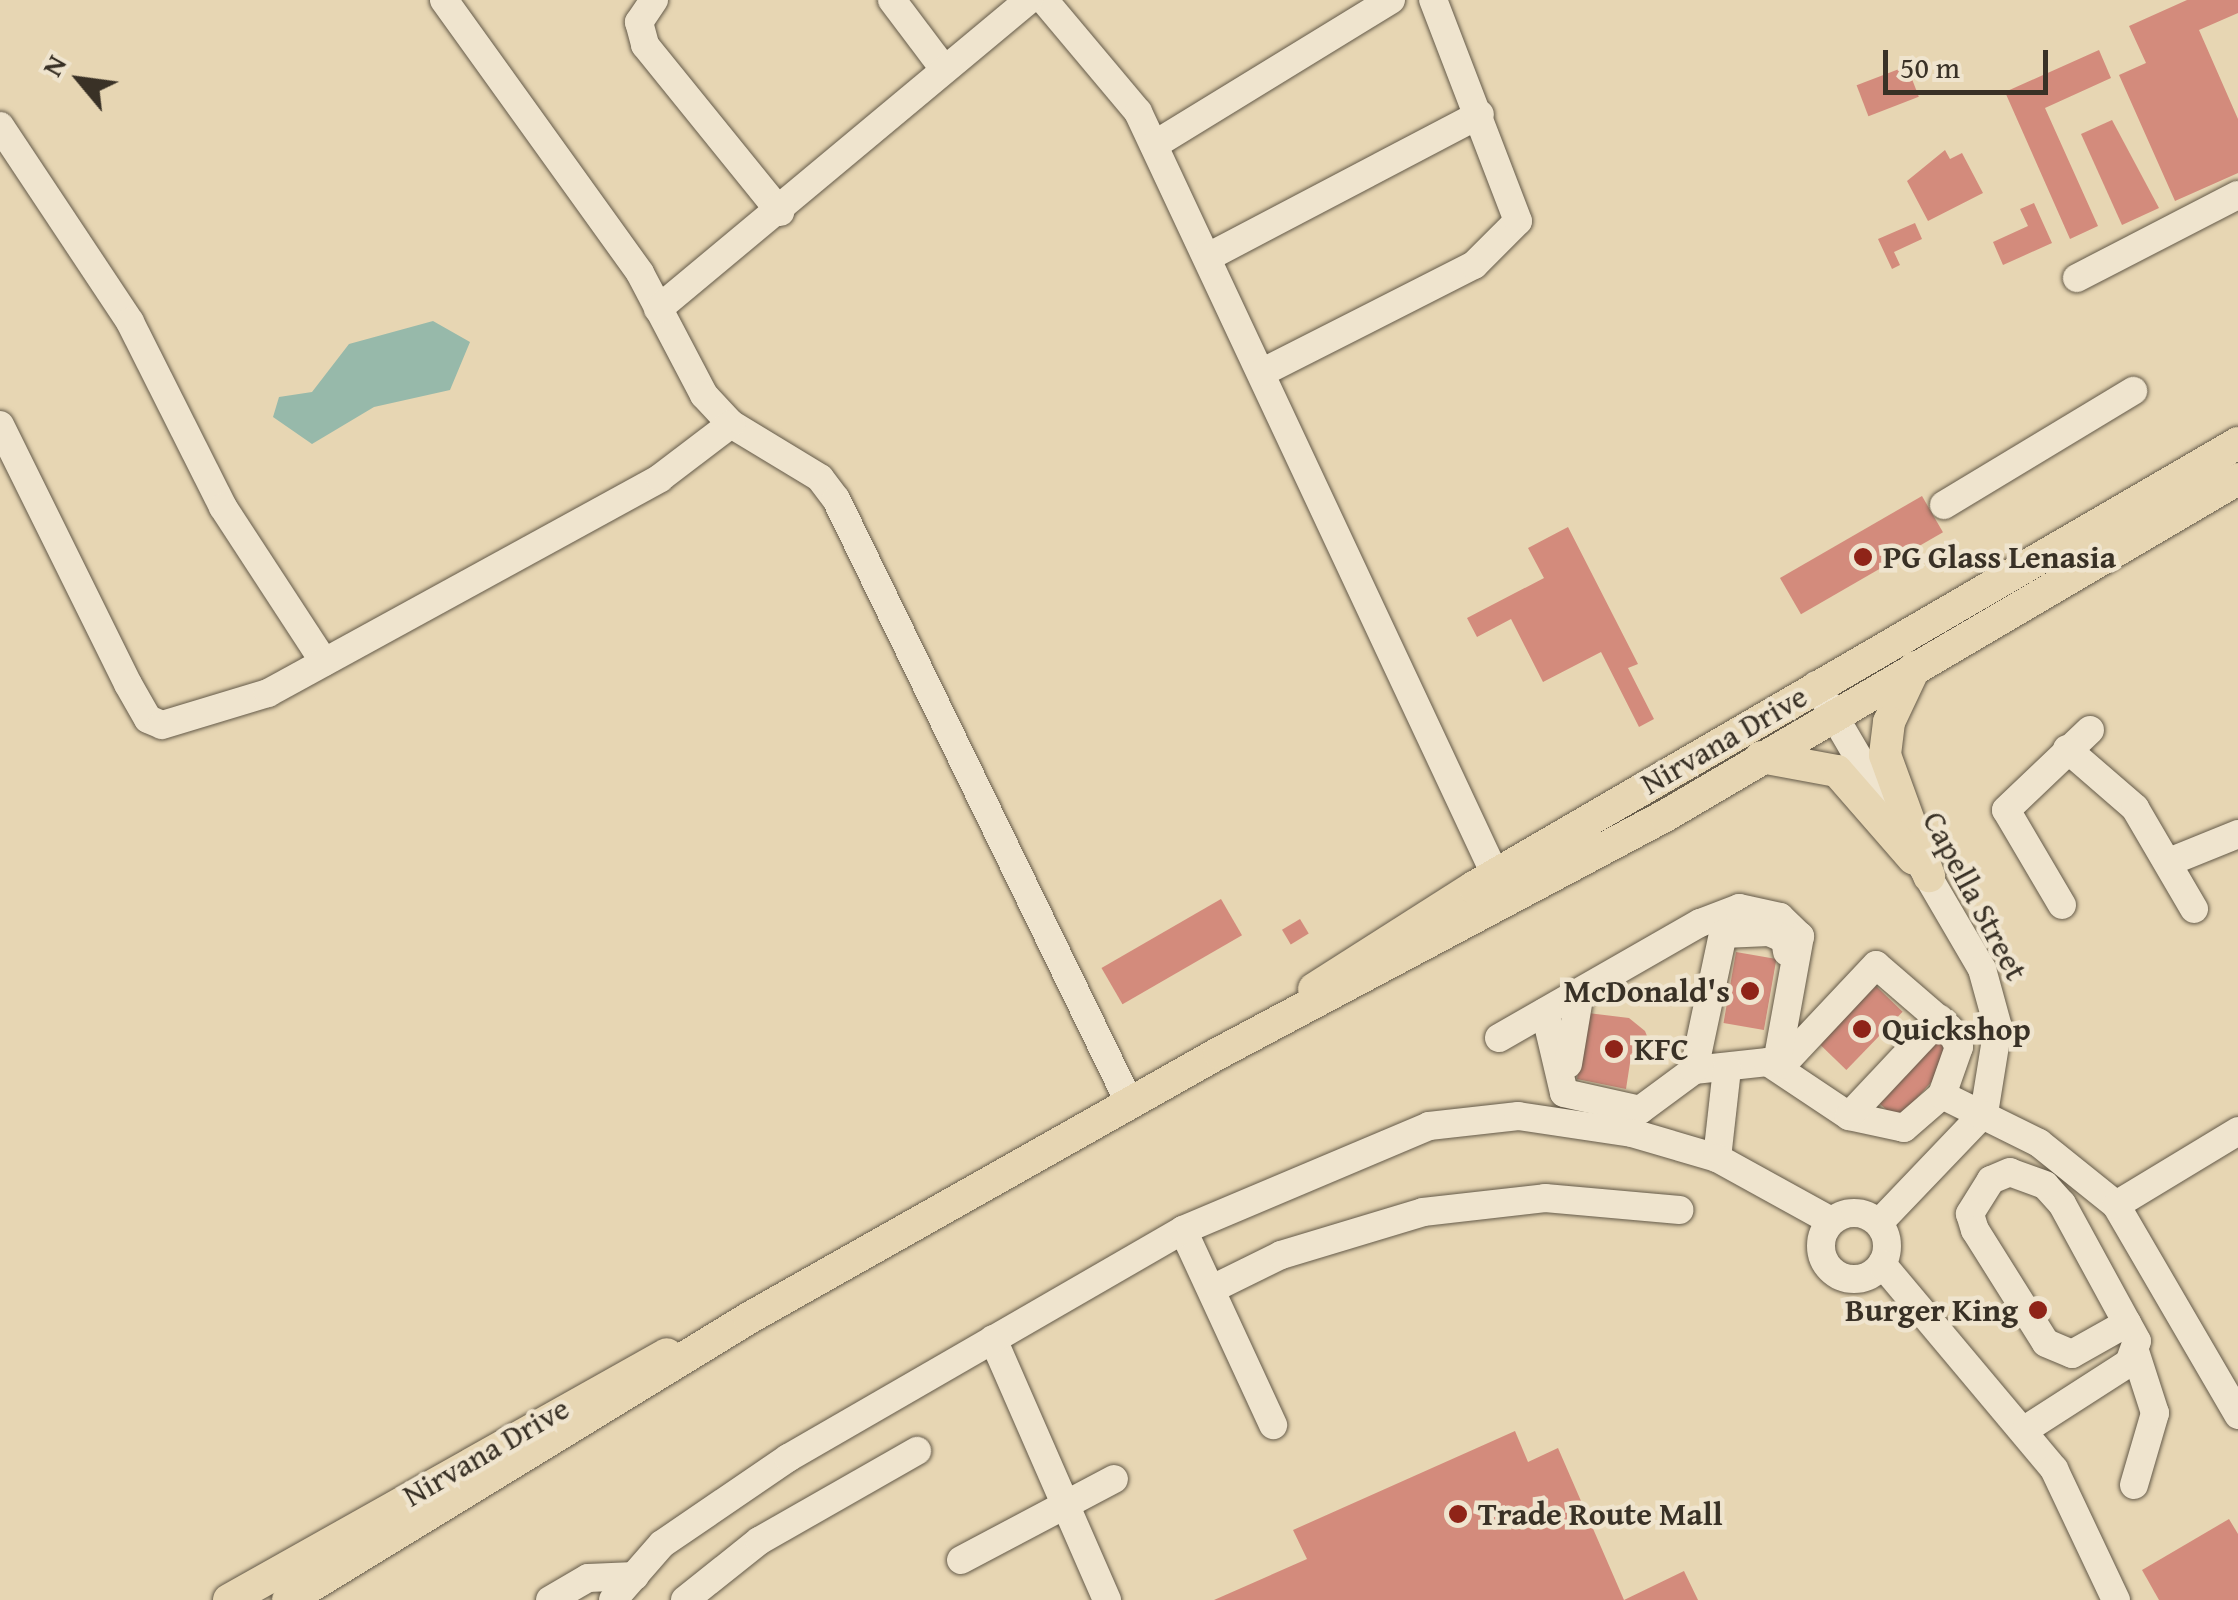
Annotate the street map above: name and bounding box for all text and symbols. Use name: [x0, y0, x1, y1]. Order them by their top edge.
north arrow: [30, 30, 130, 130]
scale bar: [1888, 30, 2053, 92]
text: 50 m: [1900, 45, 1960, 89]
text: N: [31, 47, 76, 83]
place label: PG Glass Lenasia: [1883, 538, 2116, 576]
marker: PG Glass Lenasia: [1852, 546, 1874, 568]
street label: Nirvana Drive: [1634, 677, 1814, 803]
street label: Capella Street: [1914, 805, 2036, 987]
place label: McDonald's: [1564, 972, 1730, 1010]
marker: McDonald's: [1739, 980, 1761, 1002]
place label: Quickshop: [1882, 1010, 2031, 1048]
marker: Quickshop: [1851, 1018, 1873, 1040]
place label: KFC: [1634, 1030, 1689, 1068]
marker: KFC: [1603, 1038, 1625, 1060]
place label: Burger King: [1845, 1291, 2018, 1329]
marker: Burger King: [2027, 1299, 2049, 1321]
street label: Nirvana Drive: [396, 1389, 576, 1515]
place label: Trade Route Mall: [1478, 1495, 1723, 1533]
marker: Trade Route Mall: [1447, 1503, 1469, 1525]

